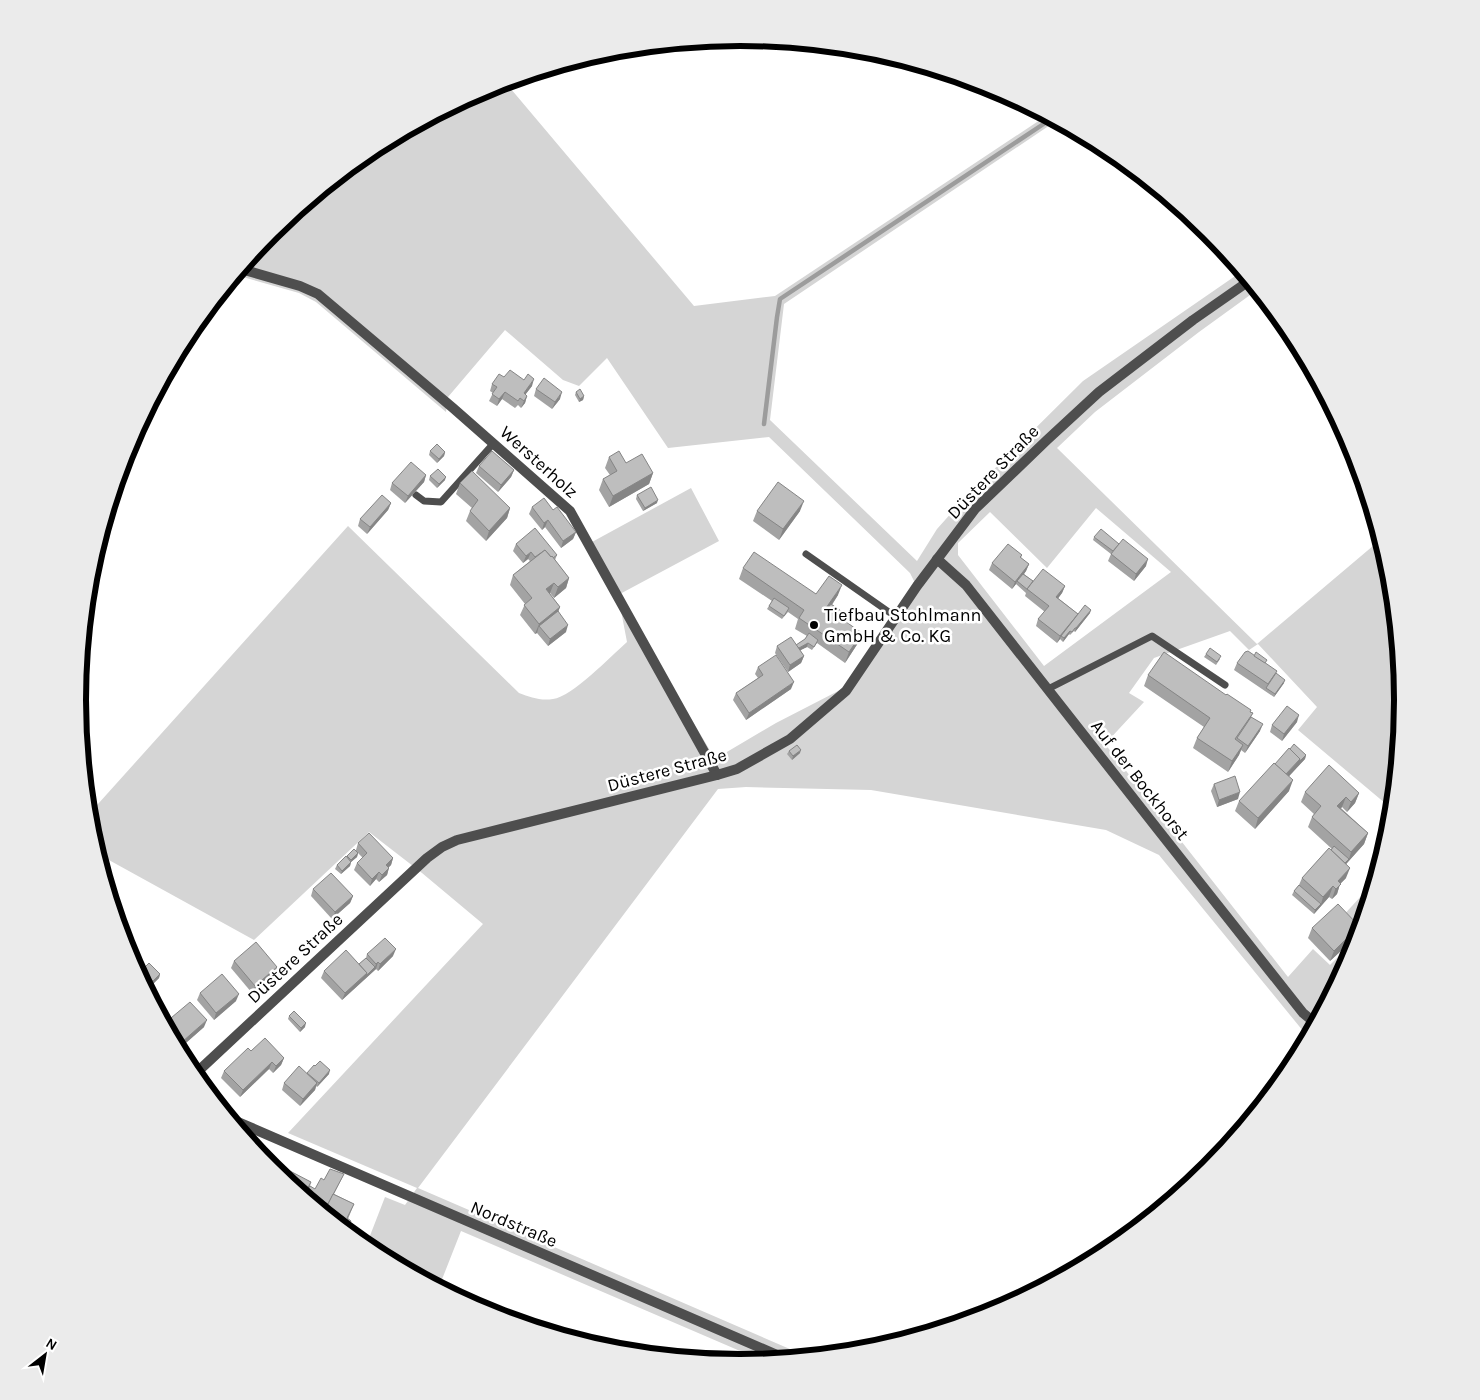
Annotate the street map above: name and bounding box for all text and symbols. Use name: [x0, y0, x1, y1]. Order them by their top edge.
street label: Düstere Straße: [942, 420, 1044, 524]
street label: Wersterholz: [495, 421, 583, 503]
place label: Tiefbau Stohlmann GmbH & Co. KG: [824, 604, 981, 647]
marker: Tiefbau Stohlmann GmbH & Co. KG: [808, 619, 820, 631]
street label: Auf der Bockhorst: [1086, 716, 1194, 845]
street label: Düstere Straße: [605, 744, 729, 796]
street label: Düstere Straße: [243, 908, 347, 1008]
street label: Nordstraße: [467, 1196, 561, 1252]
north arrow: [20, 1330, 70, 1380]
text: N: [43, 1334, 60, 1354]

